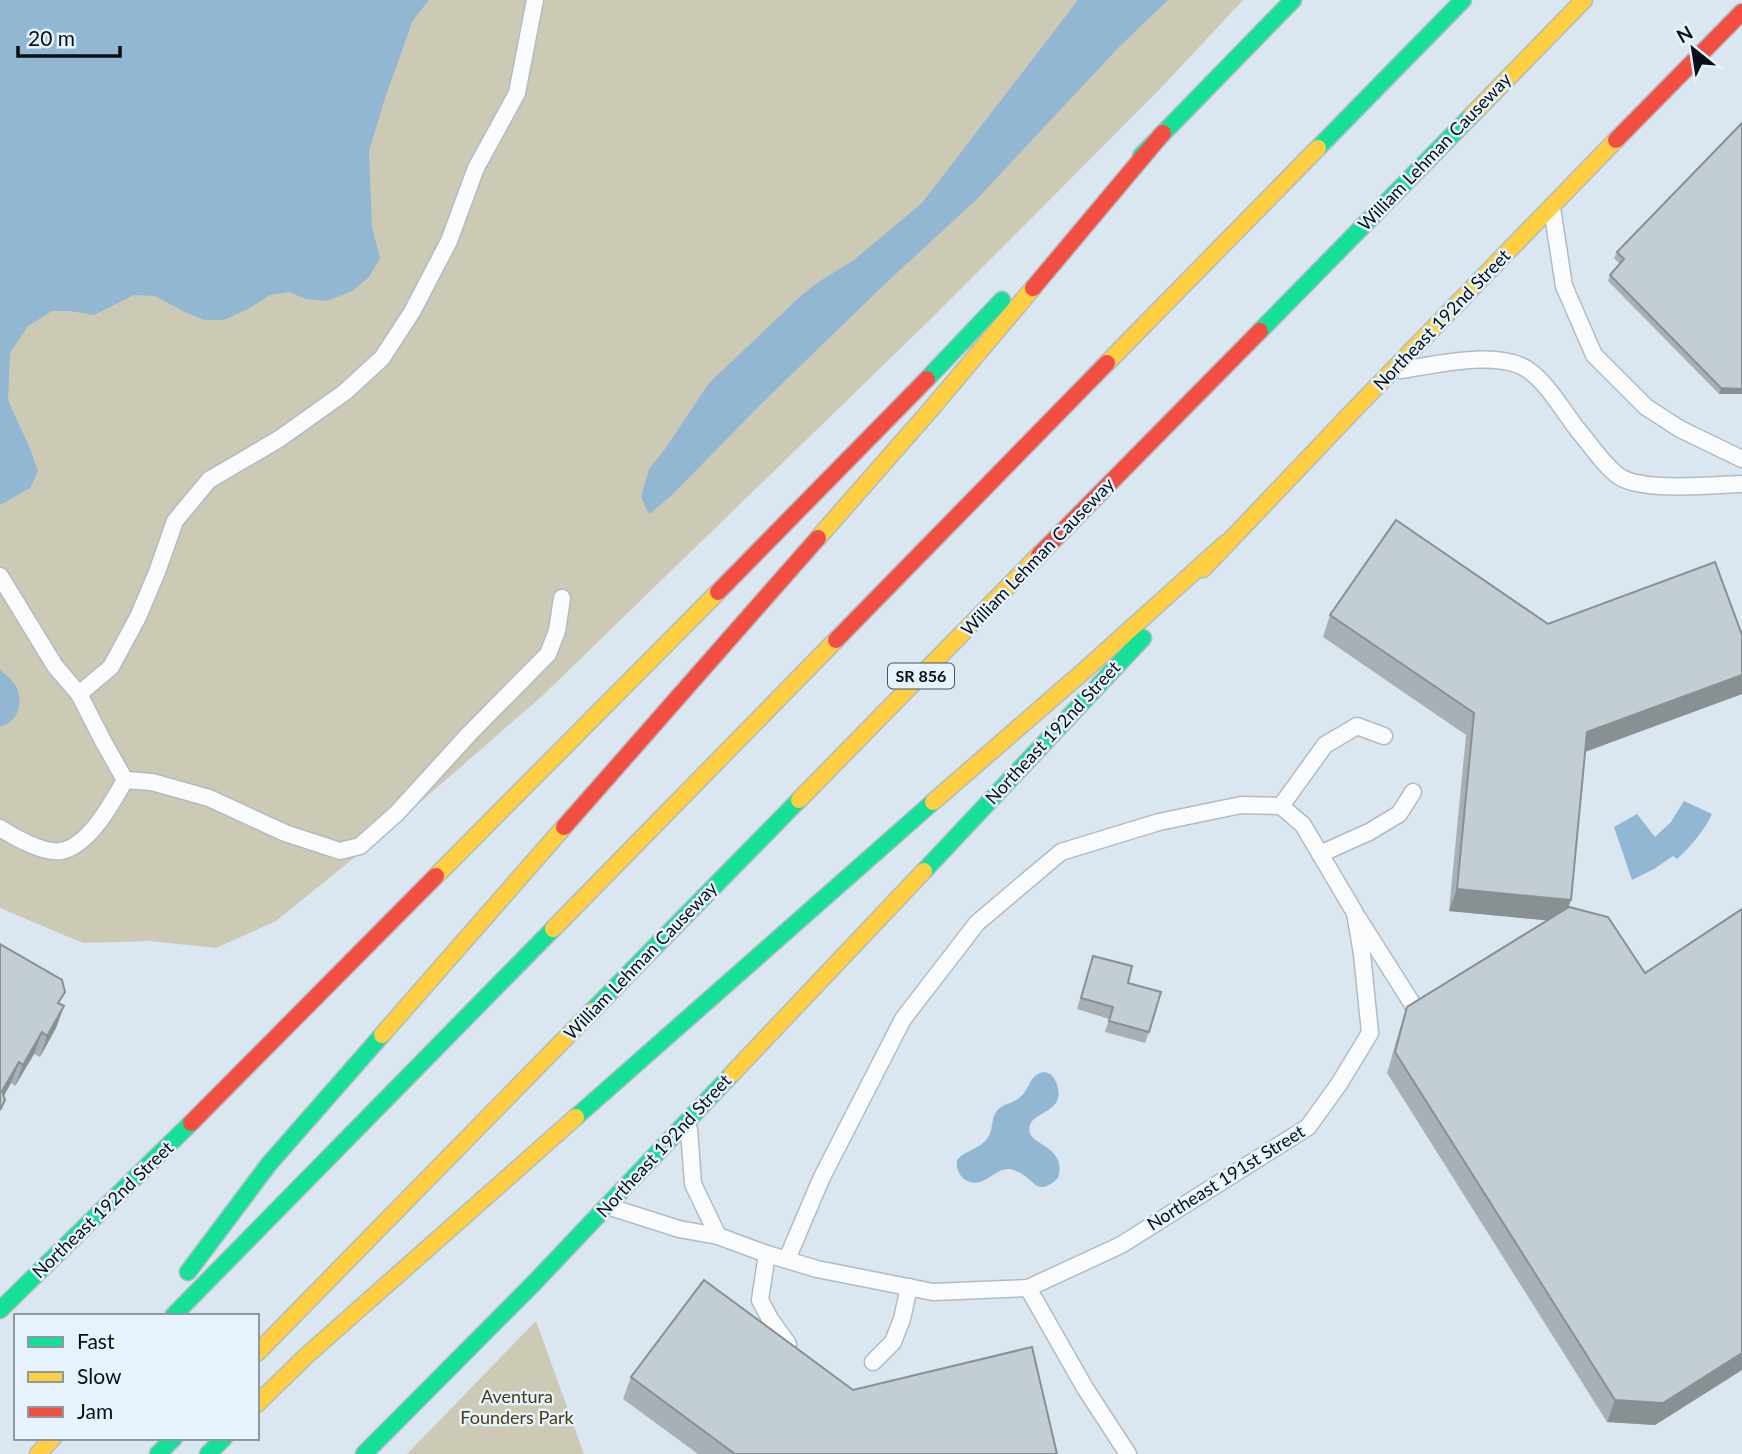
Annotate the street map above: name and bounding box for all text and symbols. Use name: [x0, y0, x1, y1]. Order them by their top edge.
scale bar: [18, 14, 119, 58]
north arrow: [1658, 14, 1728, 84]
text: N: [1672, 20, 1696, 47]
text: 20 m: [28, 25, 75, 50]
street label: William Lehman Causeway: [1353, 67, 1516, 235]
street label: Northeast 192nd Street: [1368, 244, 1515, 394]
street label: William Lehman Causeway: [956, 472, 1119, 640]
street label: Northeast 192nd Street: [980, 656, 1125, 808]
road number: SR 856: [888, 664, 954, 688]
street label: William Lehman Causeway: [559, 876, 722, 1044]
street label: Northeast 192nd Street: [591, 1069, 736, 1221]
street label: Northeast 191st Street: [1143, 1119, 1309, 1235]
street label: Northeast 192nd Street: [27, 1136, 178, 1282]
legend: [14, 1314, 259, 1440]
text: Fast: [77, 1328, 115, 1353]
text: Slow: [77, 1363, 122, 1388]
park label: Aventura Founders Park: [460, 1385, 575, 1428]
text: Jam: [77, 1398, 113, 1423]

